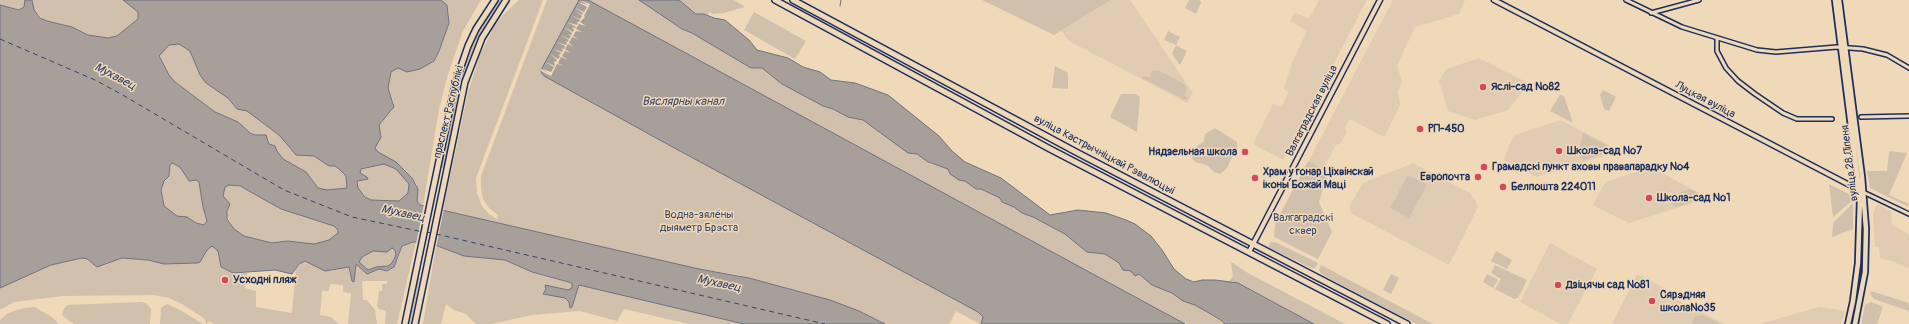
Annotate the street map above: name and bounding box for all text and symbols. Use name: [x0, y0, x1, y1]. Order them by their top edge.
water label: Мухавец: [92, 60, 138, 94]
street label: Валгаградская вуліца: [1283, 63, 1341, 159]
street label: праспект Рэспублікі: [431, 64, 467, 160]
street label: Луцкая вуліца: [1673, 79, 1737, 121]
place label: Яслі-сад №82: [1491, 80, 1560, 94]
marker: Яслі-сад №82: [1478, 82, 1488, 92]
water label: Вяслярны канал: [642, 95, 724, 109]
street label: вуліца Кастрычніцкай Рэвалюцыі: [1031, 112, 1177, 198]
place label: РП-450: [1428, 122, 1465, 136]
marker: РП-450: [1415, 124, 1425, 134]
street label: вуліца 28 Ліпеня: [1839, 124, 1861, 202]
place label: Школа-сад №7: [1567, 144, 1642, 158]
place label: Нядзельная школа: [1148, 145, 1237, 159]
marker: Школа-сад №7: [1554, 146, 1564, 156]
marker: Нядзельная школа: [1240, 147, 1250, 157]
place label: Грамадскі пункт аховы правапарадку №4: [1492, 160, 1689, 174]
marker: Грамадскі пункт аховы правапарадку №4: [1479, 162, 1489, 172]
place label: Храм у гонар Ціхвінскай іконы Божай Маці: [1263, 165, 1374, 191]
place label: Европочта: [1420, 170, 1470, 184]
marker: Европочта: [1473, 172, 1483, 182]
marker: Храм у гонар Ціхвінскай іконы Божай Маці: [1250, 173, 1260, 183]
place label: Белпошта 224011: [1511, 180, 1596, 194]
marker: Белпошта 224011: [1498, 182, 1508, 192]
place label: Школа-сад №1: [1657, 191, 1731, 205]
marker: Школа-сад №1: [1644, 193, 1654, 203]
water label: Мухавец: [380, 202, 426, 226]
park label: Водна-зялёны дыяметр Брэста: [660, 208, 738, 234]
park label: Валгаградскі сквер: [1273, 211, 1333, 237]
water label: Мухавец: [696, 272, 742, 296]
place label: Усходні пляж: [233, 273, 297, 287]
marker: Усходні пляж: [220, 275, 230, 285]
place label: Дзіцячы сад №81: [1566, 278, 1650, 292]
marker: Дзіцячы сад №81: [1553, 280, 1563, 290]
place label: Сярэдняя школа№35: [1660, 288, 1716, 314]
marker: Сярэдняя школа№35: [1647, 296, 1657, 306]

